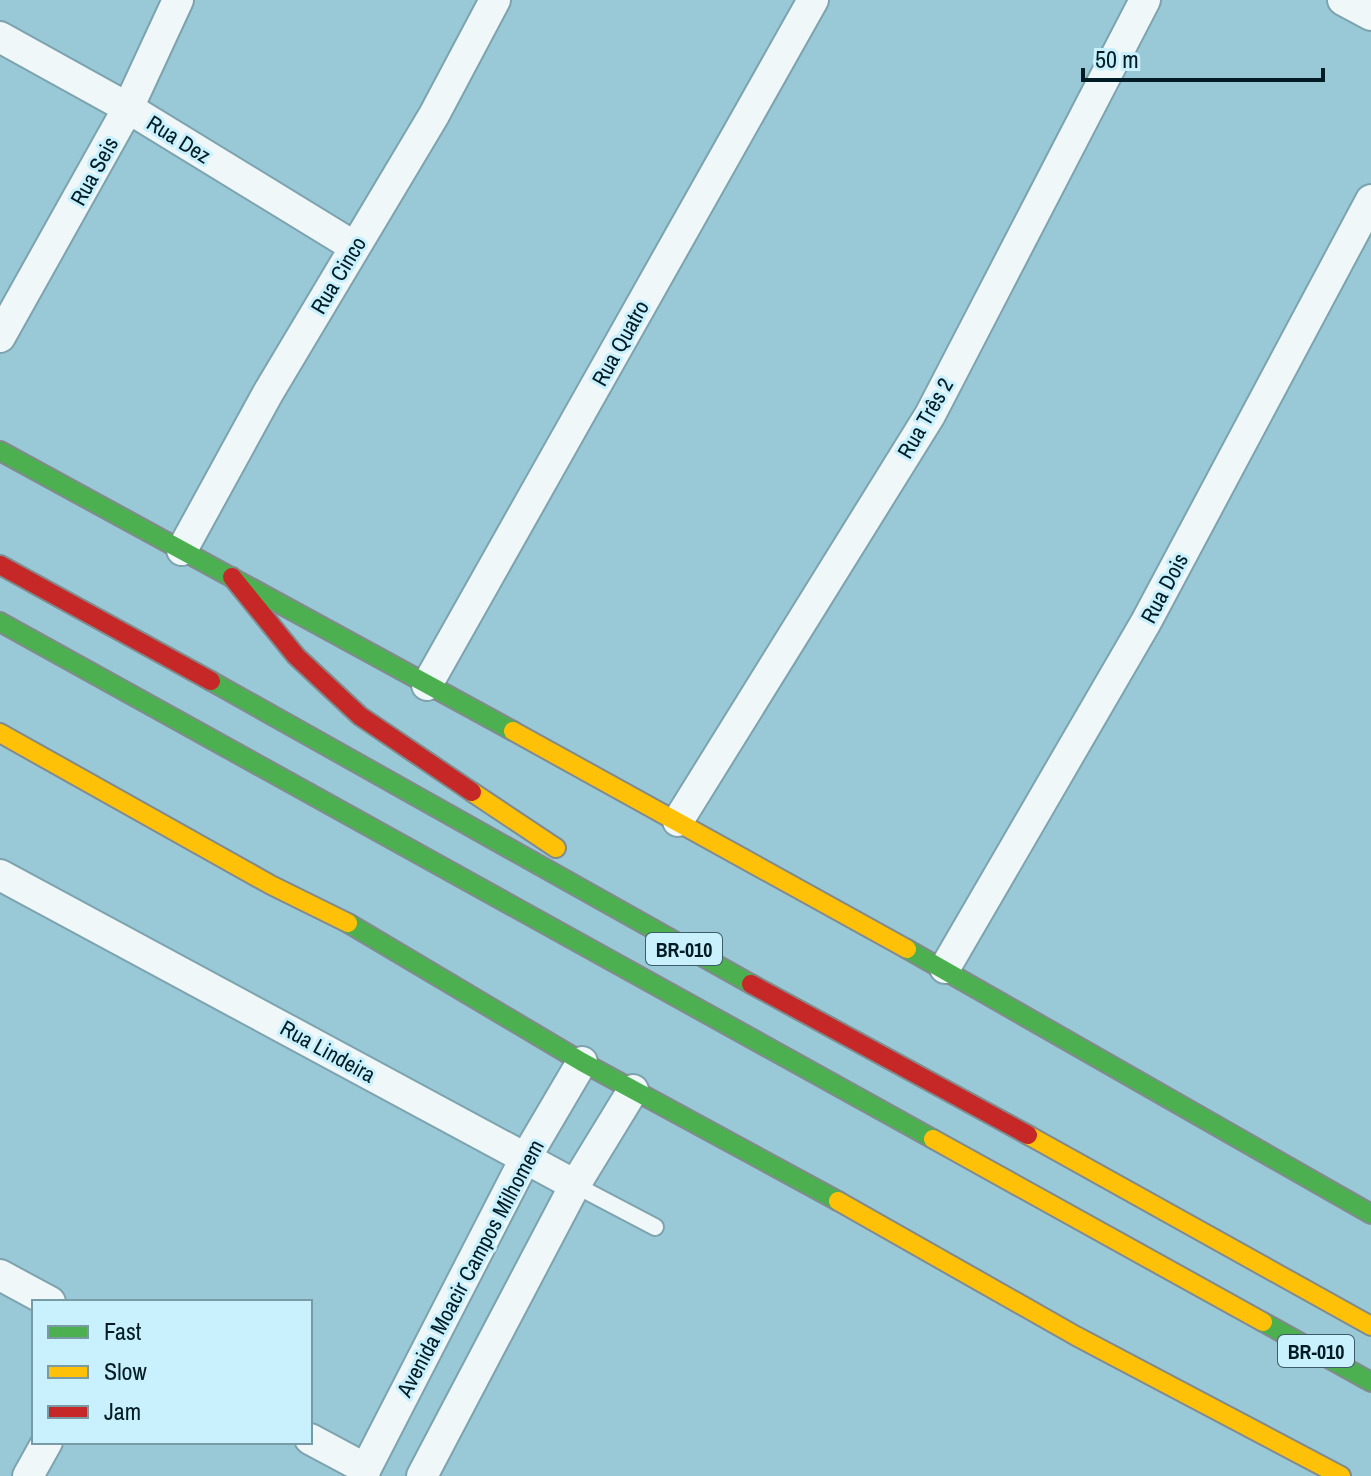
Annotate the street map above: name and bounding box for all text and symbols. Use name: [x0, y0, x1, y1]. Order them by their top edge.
scale bar: [1083, 32, 1323, 82]
text: 50 m: [1095, 43, 1139, 75]
street label: Rua Dez: [141, 108, 217, 170]
street label: Rua Seis: [63, 131, 125, 211]
street label: Rua Cinco: [303, 231, 373, 319]
street label: Rua Quatro: [584, 295, 656, 391]
street label: Rua Três 2: [890, 372, 960, 464]
street label: Rua Dois: [1133, 548, 1195, 628]
road number: BR-010: [646, 933, 722, 965]
street label: Rua Lindeira: [275, 1013, 381, 1089]
street label: Avenida Moacir Campos Milhomem: [389, 1134, 551, 1403]
legend: [32, 1300, 312, 1444]
text: Fast: [104, 1315, 142, 1347]
road number: BR-010: [1278, 1335, 1354, 1367]
text: Slow: [104, 1355, 147, 1387]
text: Jam: [104, 1395, 141, 1427]

